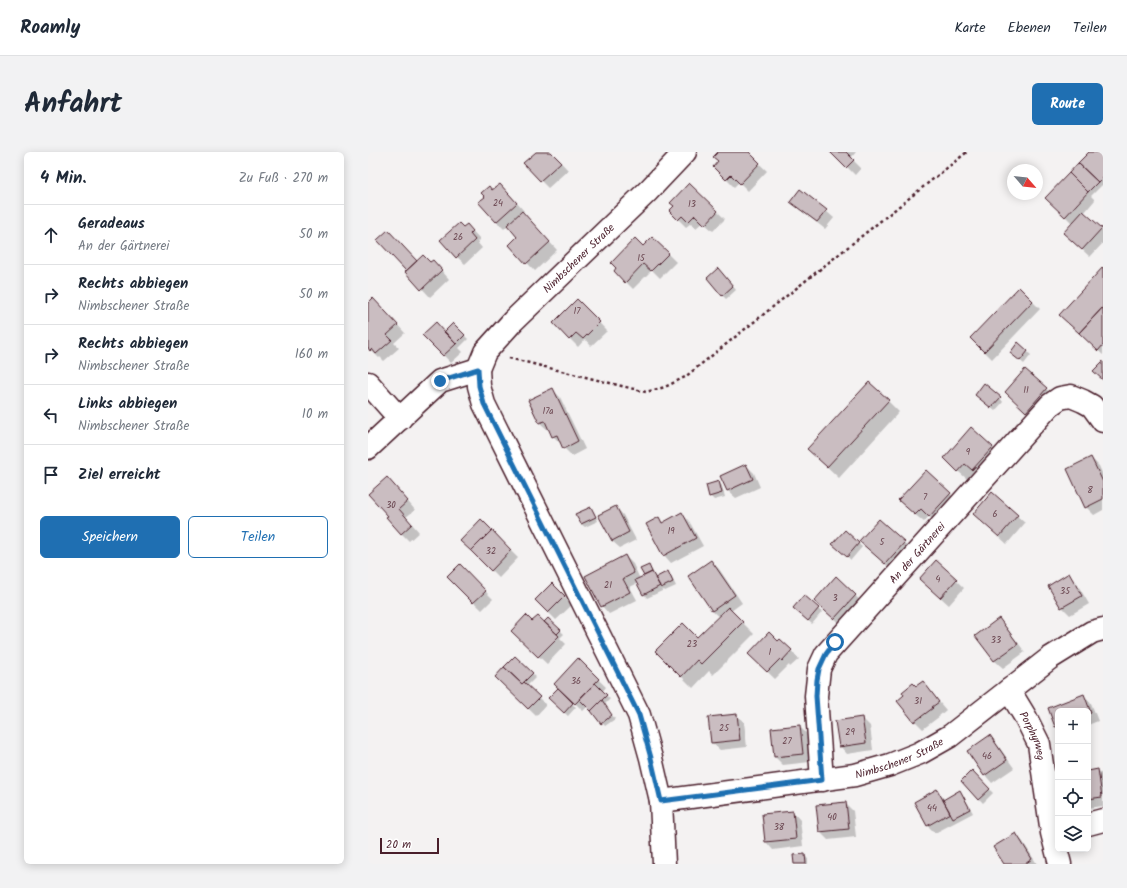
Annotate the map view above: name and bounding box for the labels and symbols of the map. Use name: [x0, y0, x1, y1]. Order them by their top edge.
north arrow: [1007, 164, 1043, 200]
house number: 24: [493, 196, 503, 211]
house number: 13: [688, 197, 696, 212]
street label: Nimbschener Straße: [539, 220, 619, 298]
house number: 26: [453, 230, 463, 245]
house number: 15: [637, 251, 646, 266]
house number: 17: [574, 304, 581, 319]
route end: [431, 372, 449, 390]
house number: 11: [1023, 383, 1029, 398]
house number: 17a: [542, 404, 554, 419]
house number: 9: [966, 445, 971, 460]
house number: 8: [1087, 483, 1093, 498]
house number: 7: [923, 490, 928, 505]
house number: 30: [386, 498, 396, 513]
house number: 6: [992, 507, 998, 522]
street label: An der Gärtnerei: [885, 518, 951, 588]
house number: 19: [667, 524, 675, 539]
house number: 5: [880, 535, 886, 550]
house number: 32: [486, 544, 496, 559]
house number: 4: [936, 572, 941, 587]
house number: 21: [604, 578, 612, 593]
house number: 35: [1060, 584, 1071, 599]
house number: 3: [832, 591, 838, 606]
route start: [826, 633, 844, 651]
house number: 33: [991, 633, 1001, 648]
house number: 23: [687, 637, 697, 652]
house number: 1: [769, 645, 772, 660]
house number: 36: [571, 674, 581, 689]
house number: 31: [914, 694, 922, 709]
street label: Porphyrweg: [1014, 708, 1049, 762]
house number: 25: [719, 721, 730, 736]
house number: 29: [845, 725, 855, 740]
street label: Nimbschener Straße: [853, 733, 947, 785]
house number: 27: [782, 734, 793, 749]
house number: 46: [982, 749, 992, 764]
house number: 44: [927, 801, 937, 816]
house number: 40: [827, 810, 837, 825]
house number: 38: [774, 820, 785, 835]
scale bar: [380, 836, 439, 855]

